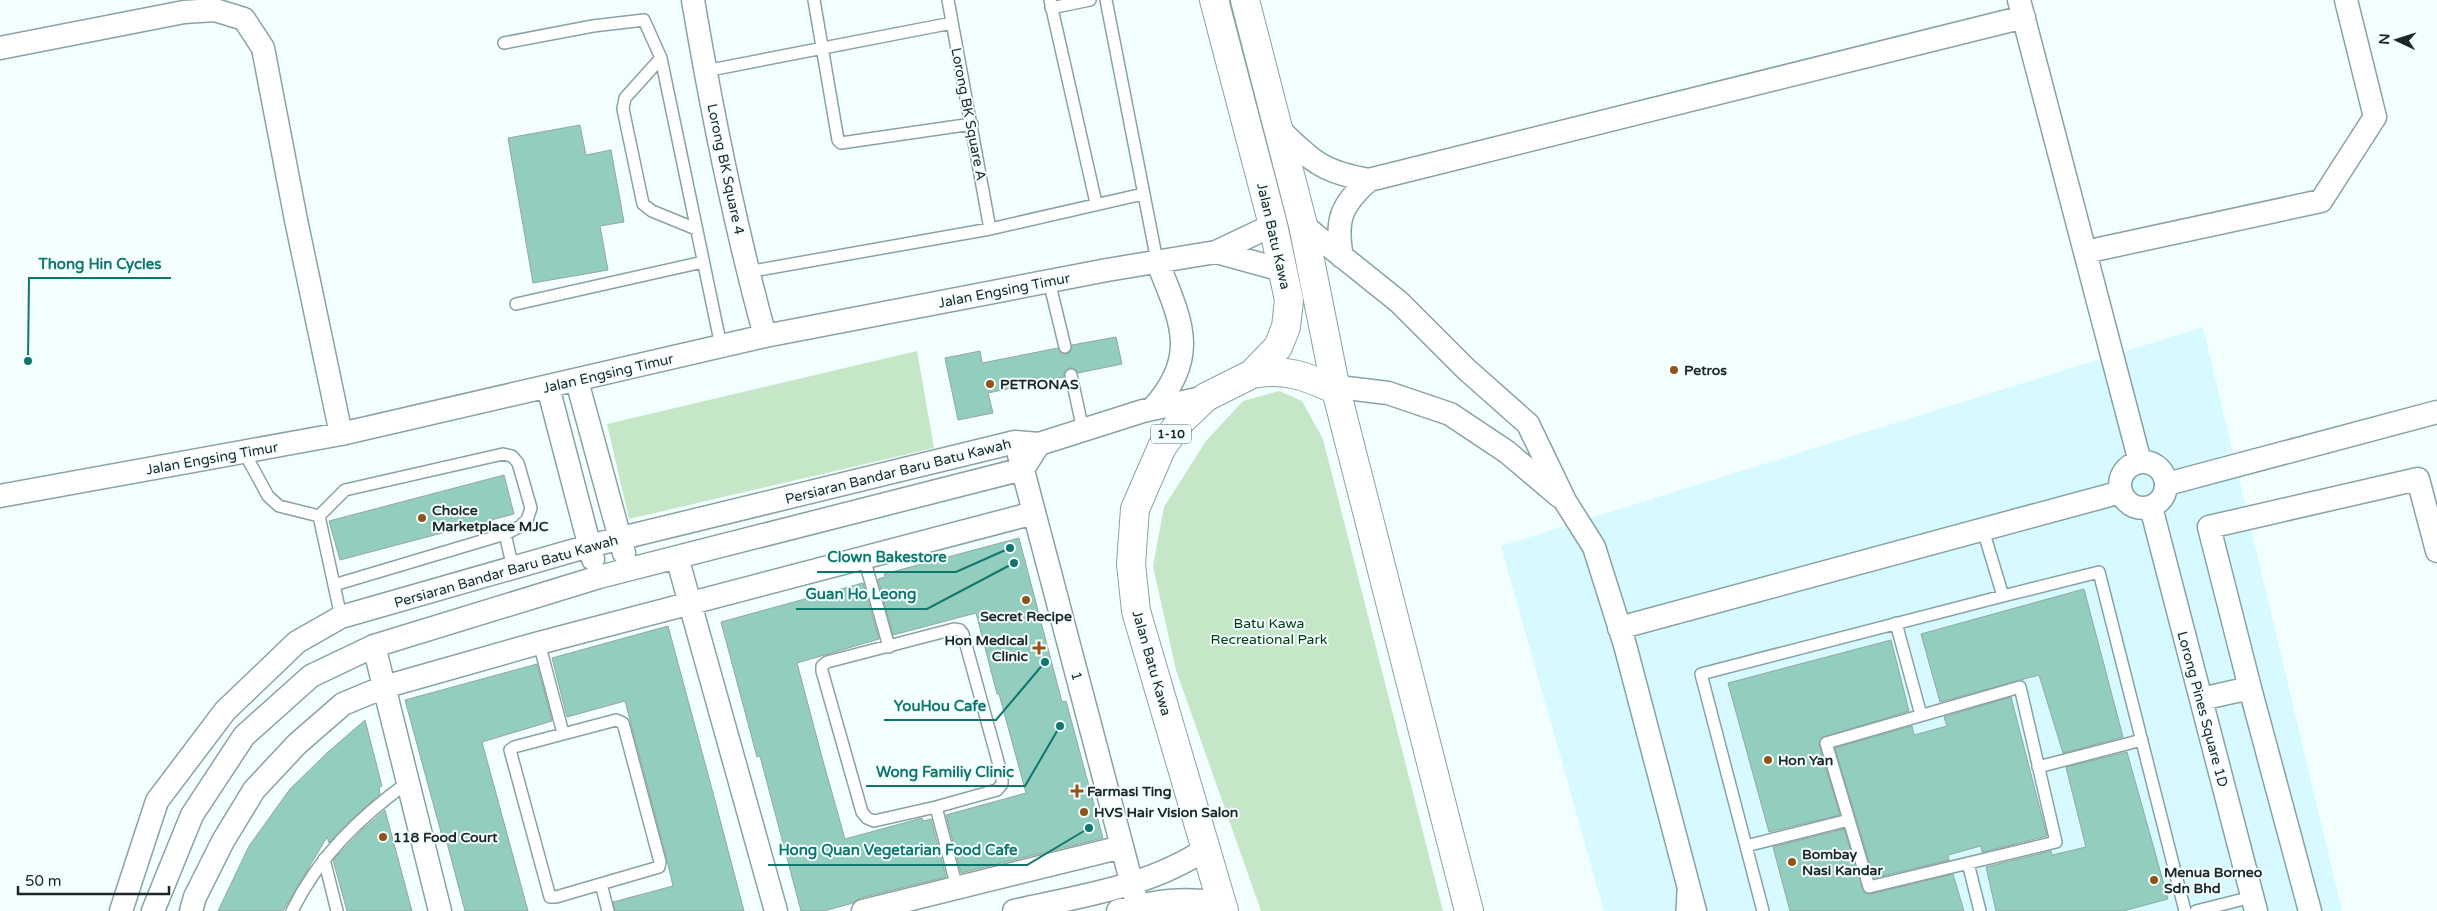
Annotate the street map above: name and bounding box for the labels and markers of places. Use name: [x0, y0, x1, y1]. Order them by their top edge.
callout: Thong Hin Cycles: [29, 248, 171, 278]
place label: Petros: [1684, 362, 1727, 379]
marker: Petros: [1668, 364, 1680, 376]
place label: PETRONAS: [1000, 376, 1079, 393]
marker: PETRONAS: [984, 378, 996, 390]
place label: Choice Marketplace MJC: [432, 502, 549, 535]
marker: Choice Marketplace MJC: [416, 512, 428, 524]
callout: Clown Bakestore: [817, 542, 956, 572]
callout: Guan Ho Leong: [796, 579, 927, 609]
marker: Secret Recipe: [1020, 594, 1032, 606]
place label: Secret Recipe: [980, 608, 1072, 625]
place label: Hon Medical Clinic: [945, 632, 1029, 665]
marker: Hon Medical Clinic: [1032, 641, 1046, 655]
callout: YouHou Cafe: [884, 690, 996, 720]
place label: Hon Yan: [1778, 752, 1833, 769]
marker: Hon Yan: [1762, 754, 1774, 766]
callout: Wong Familiy Clinic: [866, 756, 1025, 786]
place label: Farmasi Ting: [1087, 783, 1172, 800]
marker: Farmasi Ting: [1071, 785, 1083, 797]
place label: HVS Hair Vision Salon: [1094, 804, 1238, 821]
marker: HVS Hair Vision Salon: [1078, 806, 1090, 818]
place label: 118 Food Court: [393, 829, 498, 846]
marker: 118 Food Court: [377, 831, 389, 843]
callout: Hong Quan Vegetarian Food Cafe: [768, 835, 1027, 865]
place label: Bombay Nasi Kandar: [1802, 846, 1883, 879]
marker: Bombay Nasi Kandar: [1786, 856, 1798, 868]
place label: Menua Borneo Sdn Bhd: [2164, 864, 2263, 897]
marker: Menua Borneo Sdn Bhd: [2148, 874, 2160, 886]

